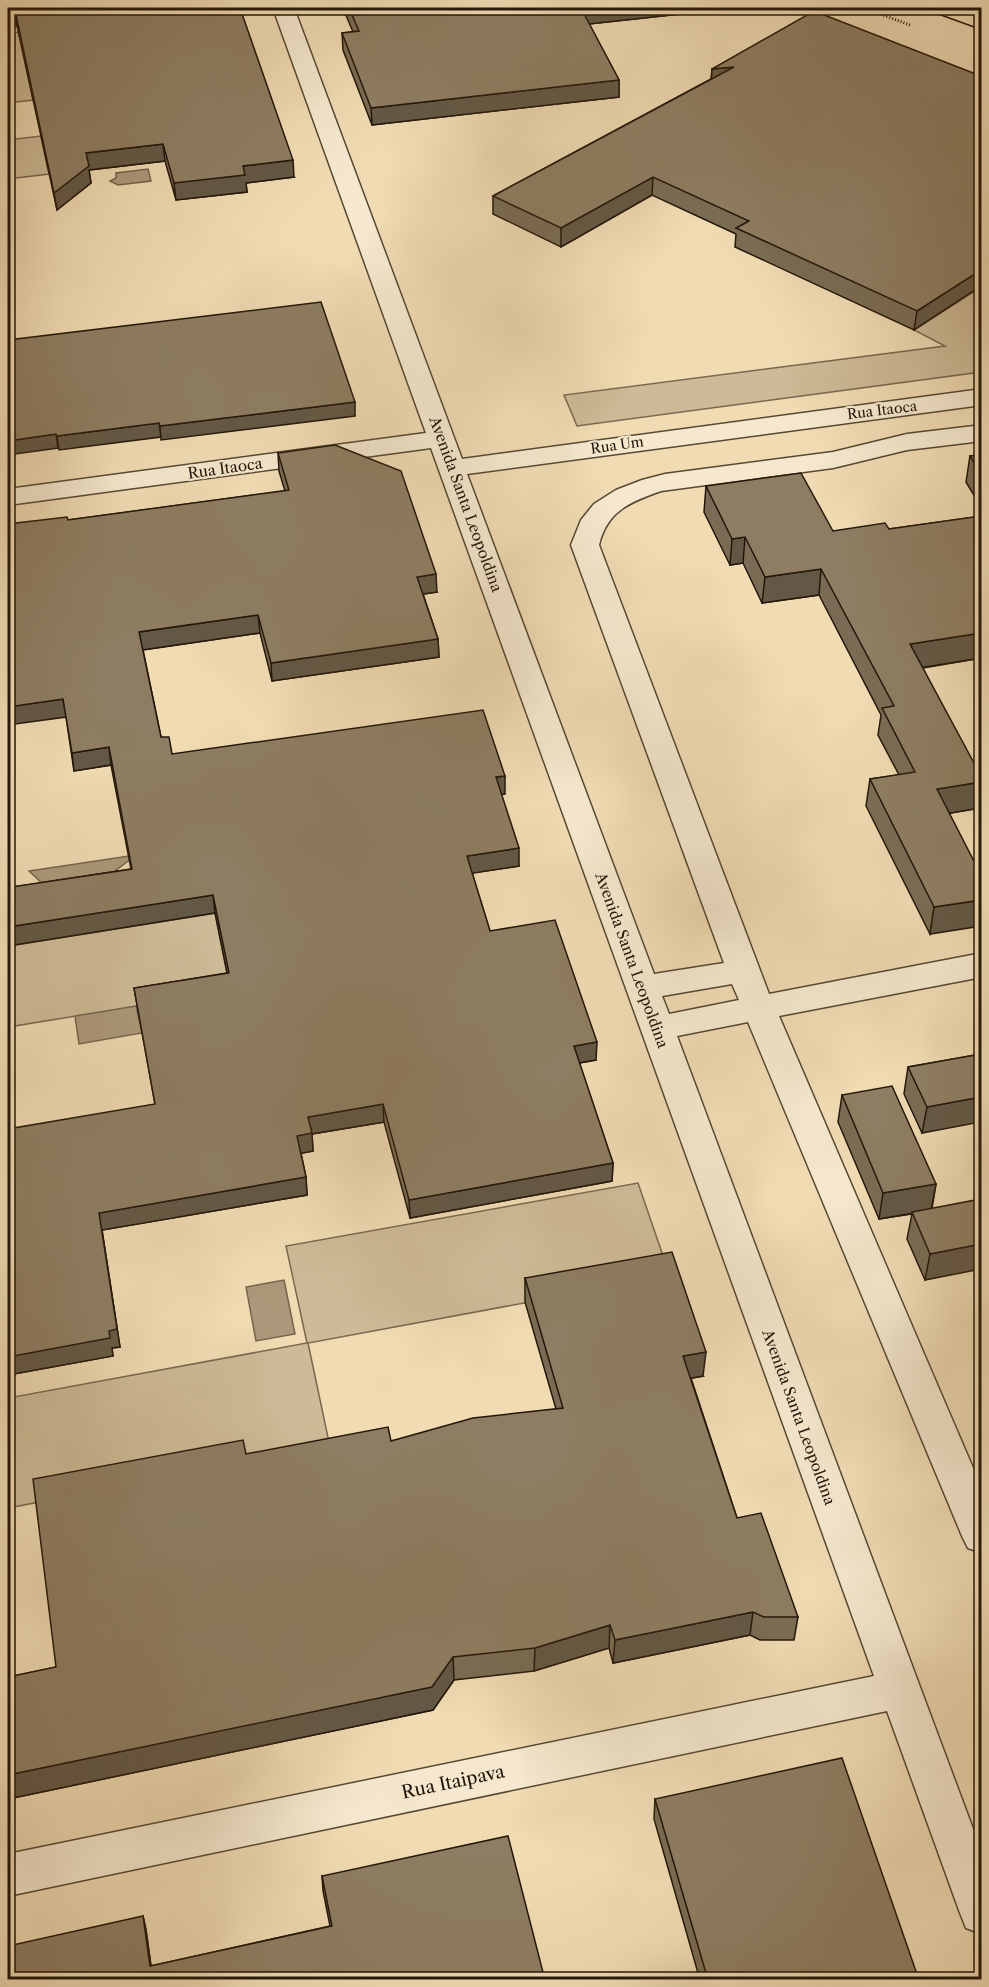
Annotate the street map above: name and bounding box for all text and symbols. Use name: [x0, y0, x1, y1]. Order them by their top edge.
street label: Rua Itaoca: [846, 397, 919, 423]
street label: Avenida Santa Leopoldina: [425, 413, 507, 595]
street label: Rua Um: [589, 432, 645, 458]
street label: Rua Itaoca: [186, 453, 264, 483]
street label: Avenida Santa Leopoldina: [591, 869, 673, 1051]
street label: Avenida Santa Leopoldina: [758, 1326, 840, 1508]
street label: Rua Itaipava: [399, 1760, 507, 1804]

